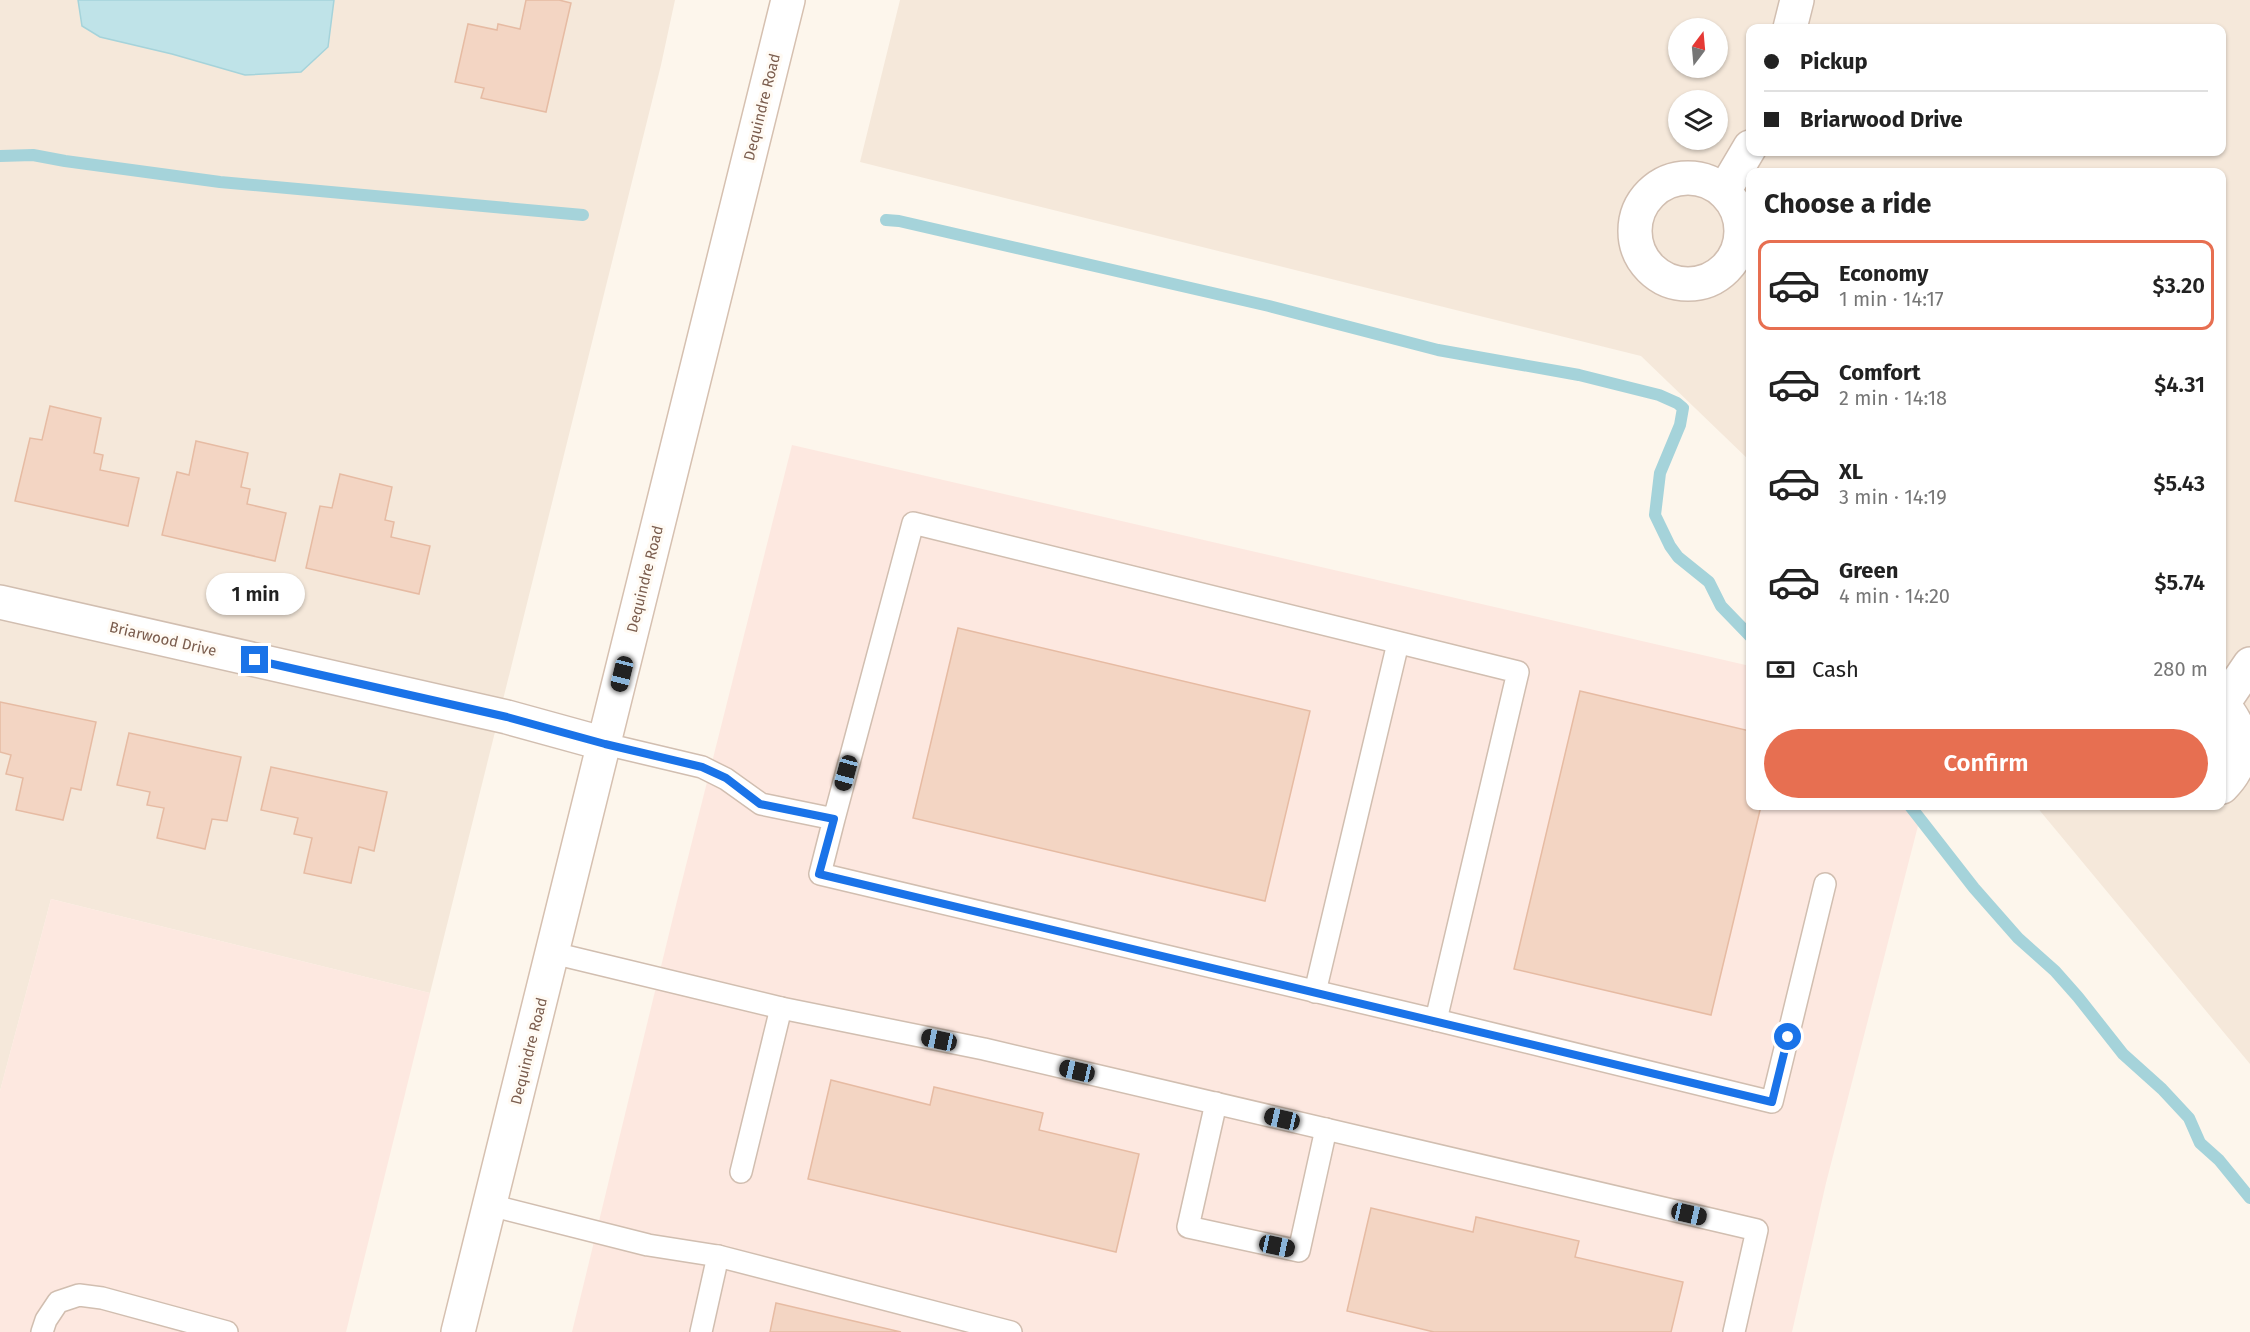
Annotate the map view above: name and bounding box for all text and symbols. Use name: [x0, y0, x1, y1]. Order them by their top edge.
north arrow: [1668, 18, 1728, 78]
map controls: [1668, 18, 1728, 150]
text: Pickup: [1800, 48, 1868, 75]
street label: Dequindre Road: [740, 52, 784, 162]
button: layers: [1668, 90, 1728, 150]
text: Briarwood Drive: [1800, 106, 1963, 133]
text: Choose a ride: [1764, 188, 1931, 220]
icon: car: [1767, 258, 1821, 312]
text: Economy: [1839, 260, 1928, 287]
text: $3.20: [2152, 272, 2205, 299]
text: 1 min · 14:17: [1839, 287, 1944, 311]
icon: car: [1767, 357, 1821, 411]
text: Comfort: [1839, 359, 1920, 386]
text: $4.31: [2154, 371, 2205, 398]
text: 2 min · 14:18: [1839, 386, 1947, 410]
icon: car: [1767, 456, 1821, 510]
text: XL: [1839, 458, 1863, 485]
text: $5.43: [2153, 470, 2205, 497]
text: 3 min · 14:19: [1839, 485, 1947, 509]
street label: Dequindre Road: [623, 524, 667, 634]
icon: car: [1767, 555, 1821, 609]
text: Green: [1839, 557, 1898, 584]
text: $5.74: [2155, 569, 2205, 596]
callout: 1 min: [206, 573, 304, 615]
text: 1 min: [231, 582, 280, 606]
text: 4 min · 14:20: [1839, 584, 1950, 608]
street label: Briarwood Drive: [108, 618, 218, 660]
route end: [241, 646, 268, 673]
icon: cash: [1764, 653, 1797, 686]
car: [609, 654, 635, 694]
text: Cash: [1812, 656, 1859, 683]
text: 280 m: [2153, 657, 2208, 681]
button: Confirm: [1764, 729, 2208, 798]
car: [833, 753, 859, 793]
street label: Dequindre Road: [507, 996, 551, 1106]
route start: [1774, 1023, 1801, 1050]
car: [920, 1027, 958, 1053]
car: [1057, 1058, 1097, 1084]
car: [1262, 1106, 1302, 1132]
car: [1669, 1201, 1709, 1227]
car: [1258, 1233, 1296, 1259]

